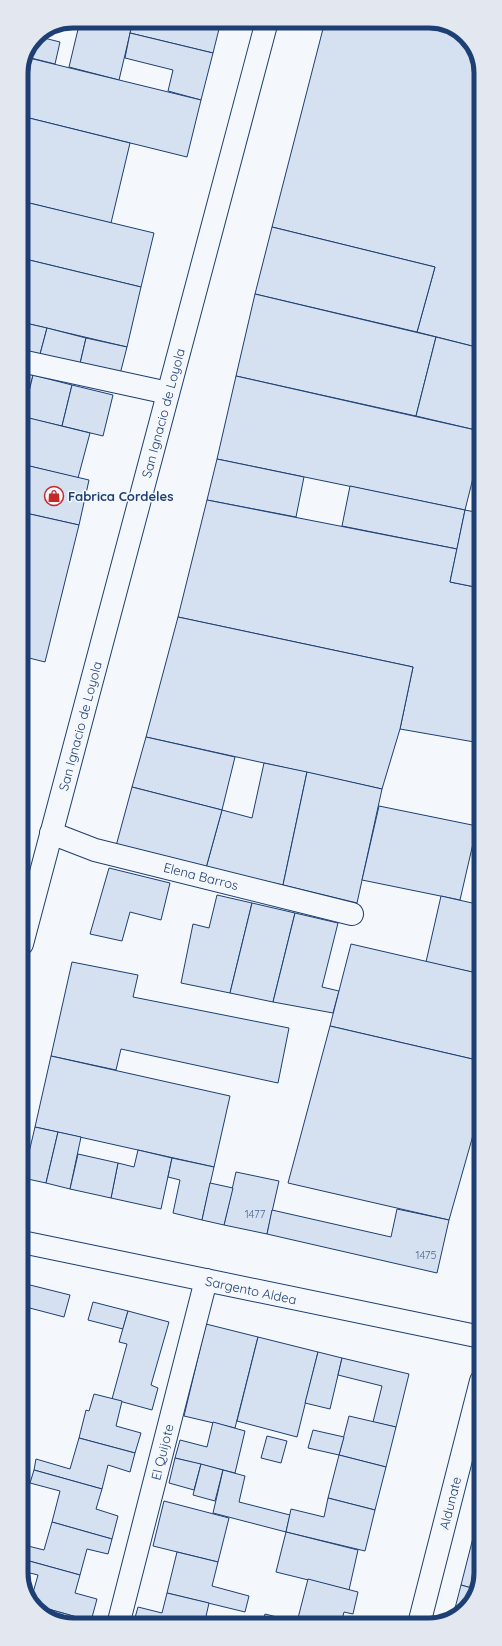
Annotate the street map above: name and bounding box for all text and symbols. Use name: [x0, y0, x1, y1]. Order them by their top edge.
street label: San Ignacio de Loyola: [138, 346, 188, 480]
shop icon: Fabrica Cordeles: [43, 485, 65, 507]
place label: Fabrica Cordeles: [68, 488, 173, 504]
street label: San Ignacio de Loyola: [55, 659, 105, 793]
street label: Elena Barros: [162, 859, 240, 893]
house number: 1477: [245, 1207, 266, 1221]
house number: 1475: [415, 1248, 437, 1262]
street label: Sargento Aldea: [204, 1273, 298, 1307]
street label: El Quijote: [147, 1422, 177, 1482]
street label: Aldunate: [436, 1475, 464, 1531]

